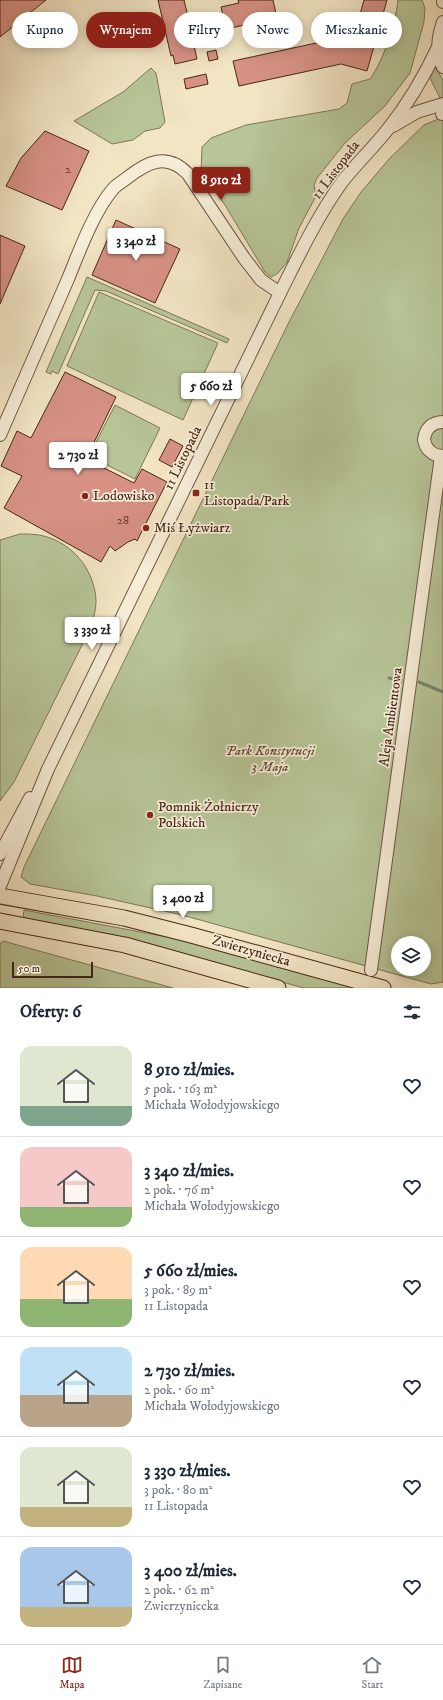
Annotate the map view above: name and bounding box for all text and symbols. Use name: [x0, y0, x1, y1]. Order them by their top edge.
chip: Kupno: [12, 12, 78, 48]
chip: Wynajem: [86, 12, 166, 48]
chip: Filtry: [174, 12, 234, 48]
chip: Nowe: [242, 12, 303, 48]
chip: Mieszkanie: [311, 12, 402, 48]
street label: 11 Listopada: [308, 137, 364, 203]
house number: 2: [65, 162, 71, 177]
pin: 8 910 zł: [180, 167, 262, 201]
text: 8 910 zł: [201, 172, 241, 188]
pin: 3 340 zł: [95, 228, 177, 262]
text: 3 340 zł: [116, 233, 156, 249]
pin: 5 660 zł: [170, 373, 252, 407]
text: 5 660 zł: [190, 378, 232, 394]
street label: 11 Listopada: [160, 423, 206, 493]
pin: 2 730 zł: [37, 442, 119, 476]
text: 2 730 zł: [58, 447, 98, 463]
place label: 11 Listopada/Park: [204, 476, 290, 510]
place label: Lodowisko: [93, 487, 155, 505]
marker: 11 Listopada/Park: [191, 488, 201, 498]
marker: Lodowisko: [80, 491, 90, 501]
house number: 28: [117, 513, 129, 528]
place label: Miś Łyżwiarz: [154, 519, 230, 537]
marker: Miś Łyżwiarz: [141, 523, 151, 533]
pin: 3 330 zł: [51, 617, 133, 651]
text: 3 330 zł: [74, 622, 110, 638]
street label: Aleja Ambientowa: [375, 666, 407, 768]
park label: Park Konstytucji 3 Maja: [225, 742, 316, 776]
place label: Pomnik Żołnierzy Polskich: [158, 798, 259, 832]
marker: Pomnik Żołnierzy Polskich: [145, 810, 155, 820]
pin: 3 400 zł: [142, 885, 224, 919]
text: 3 400 zł: [162, 890, 204, 906]
street label: Zwierzyniecka: [210, 931, 292, 971]
map controls: [391, 936, 431, 976]
button: layers: [391, 936, 431, 976]
scale bar: [12, 960, 93, 979]
text: 50 m: [18, 962, 40, 976]
text: Oferty: 6: [20, 1001, 81, 1023]
icon: filters: [401, 1001, 423, 1023]
text: 8 910 zł/mies.: [144, 1059, 235, 1081]
icon: home: [52, 1062, 100, 1110]
icon: heart: [401, 1075, 423, 1097]
text: 5 pok. · 163 m²: [144, 1081, 217, 1097]
text: Michała Wołodyjowskiego: [144, 1097, 280, 1113]
text: 3 340 zł/mies.: [144, 1160, 234, 1182]
icon: home: [52, 1163, 100, 1211]
icon: heart: [401, 1176, 423, 1198]
text: 2 pok. · 76 m²: [144, 1182, 214, 1198]
text: Michała Wołodyjowskiego: [144, 1198, 280, 1214]
text: 5 660 zł/mies.: [144, 1260, 238, 1282]
icon: home: [52, 1263, 100, 1311]
icon: heart: [401, 1276, 423, 1298]
text: 3 pok. · 89 m²: [144, 1282, 212, 1298]
text: 11 Listopada: [144, 1298, 208, 1314]
text: 2 730 zł/mies.: [144, 1360, 235, 1382]
icon: home: [52, 1363, 100, 1411]
icon: heart: [401, 1376, 423, 1398]
text: 2 pok. · 60 m²: [144, 1382, 214, 1398]
text: Michała Wołodyjowskiego: [144, 1398, 280, 1414]
text: 3 330 zł/mies.: [144, 1460, 230, 1482]
icon: home: [52, 1463, 100, 1511]
icon: heart: [401, 1476, 423, 1498]
text: 3 pok. · 80 m²: [144, 1482, 213, 1498]
text: 11 Listopada: [144, 1498, 208, 1514]
text: 3 400 zł/mies.: [144, 1560, 237, 1582]
icon: home: [52, 1563, 100, 1611]
icon: heart: [401, 1576, 423, 1598]
text: 2 pok. · 62 m²: [144, 1582, 214, 1598]
text: Zwierzyniecka: [144, 1598, 219, 1614]
tab: Mapa: [60, 1654, 84, 1692]
tab: Zapisane: [204, 1654, 242, 1692]
tab: Start: [361, 1654, 383, 1692]

